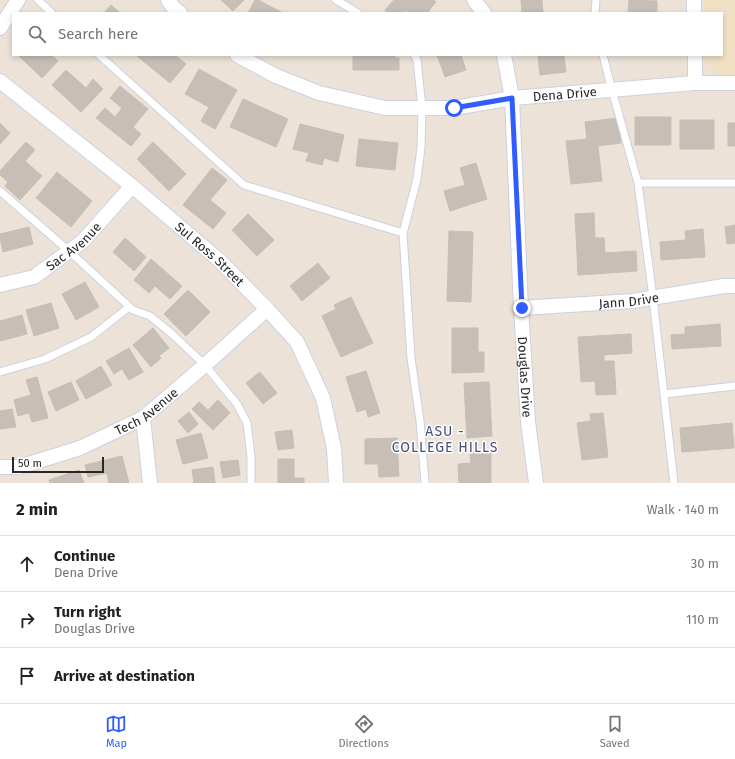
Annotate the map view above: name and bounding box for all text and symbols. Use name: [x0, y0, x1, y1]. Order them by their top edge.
search box: [12, 12, 723, 56]
icon: search: [26, 23, 48, 45]
text: Search here: [58, 25, 138, 43]
street label: Dena Drive: [532, 84, 597, 104]
route start: [445, 99, 463, 117]
street label: Sac Avenue: [43, 219, 104, 274]
street label: Sul Ross Street: [172, 219, 247, 289]
street label: Jann Drive: [598, 290, 660, 311]
route end: [513, 299, 531, 317]
street label: Douglas Drive: [515, 336, 535, 418]
street label: Tech Avenue: [112, 385, 181, 438]
district label: ASU - COLLEGE HILLS: [392, 423, 498, 456]
scale bar: [12, 455, 104, 474]
text: 50 m: [18, 457, 42, 470]
text: 2 min: [16, 499, 58, 520]
text: Walk · 140 m: [647, 502, 719, 517]
text: Continue: [54, 547, 115, 565]
icon: ahead: [16, 553, 38, 575]
text: 30 m: [691, 556, 719, 571]
text: Dena Drive: [54, 565, 118, 580]
text: Turn right: [54, 603, 121, 621]
icon: right: [16, 609, 38, 631]
text: 110 m: [686, 612, 719, 627]
text: Douglas Drive: [54, 621, 135, 636]
icon: arrive: [16, 665, 38, 687]
text: Arrive at destination: [54, 667, 195, 685]
tab: Map: [105, 713, 127, 750]
tab: Directions: [338, 713, 389, 750]
tab: Saved: [600, 713, 630, 750]

